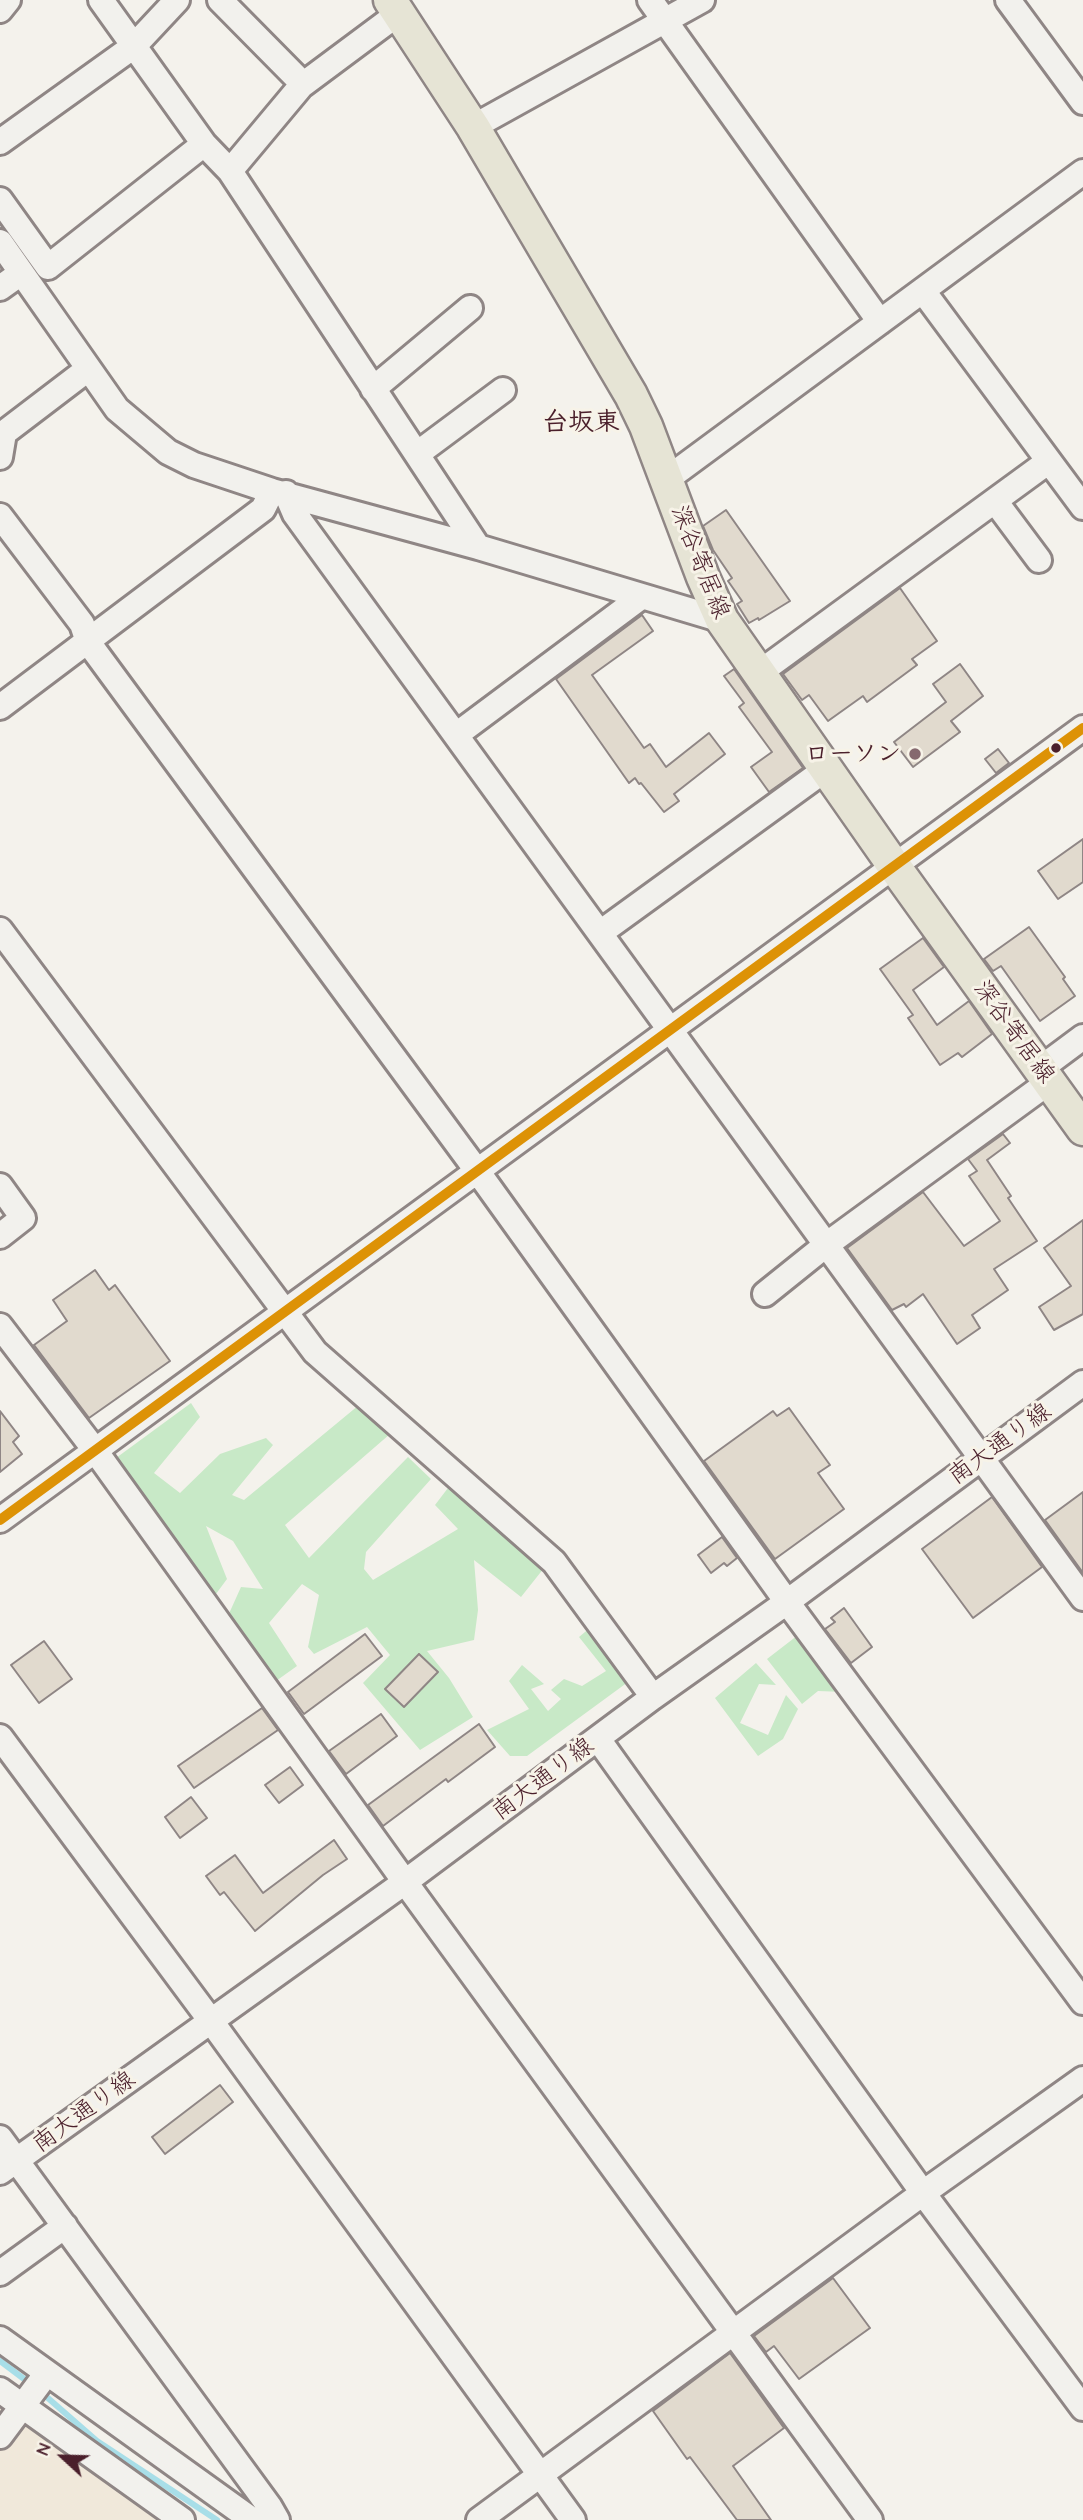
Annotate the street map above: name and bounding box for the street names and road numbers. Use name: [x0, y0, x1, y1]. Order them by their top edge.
street label: 深谷寄居線: [664, 501, 736, 623]
street label: 深谷寄居線: [967, 975, 1061, 1089]
street label: 南大通り線: [943, 1397, 1057, 1491]
street label: 南大通り線: [486, 1731, 600, 1827]
street label: 南大通り線: [27, 2065, 141, 2159]

